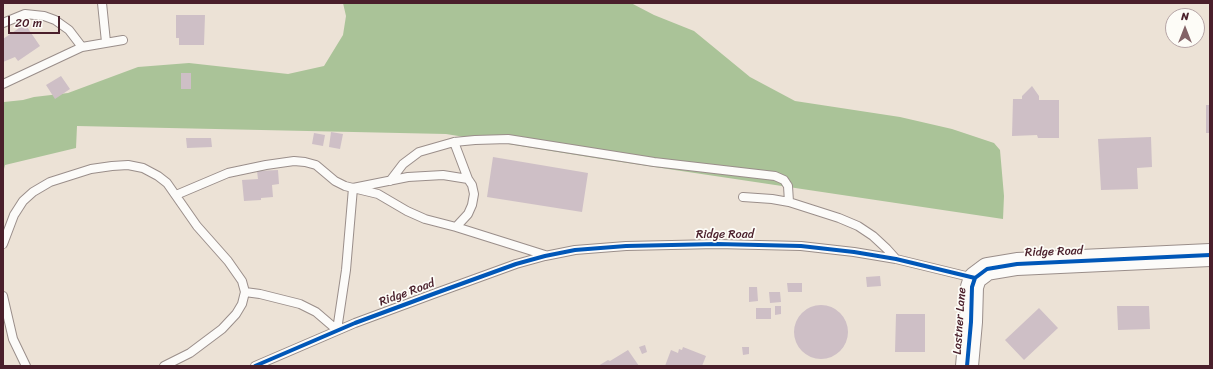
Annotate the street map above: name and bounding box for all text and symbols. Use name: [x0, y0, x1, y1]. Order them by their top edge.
text: N: [1181, 7, 1189, 26]
scale bar: [10, 8, 62, 34]
north arrow: [1165, 8, 1205, 48]
text: 20 m: [15, 12, 42, 34]
street label: Ridge Road: [696, 228, 754, 242]
street label: Ridge Road: [1025, 244, 1083, 260]
street label: Ridge Road: [377, 276, 437, 310]
street label: Lastner Lane: [950, 287, 970, 355]

